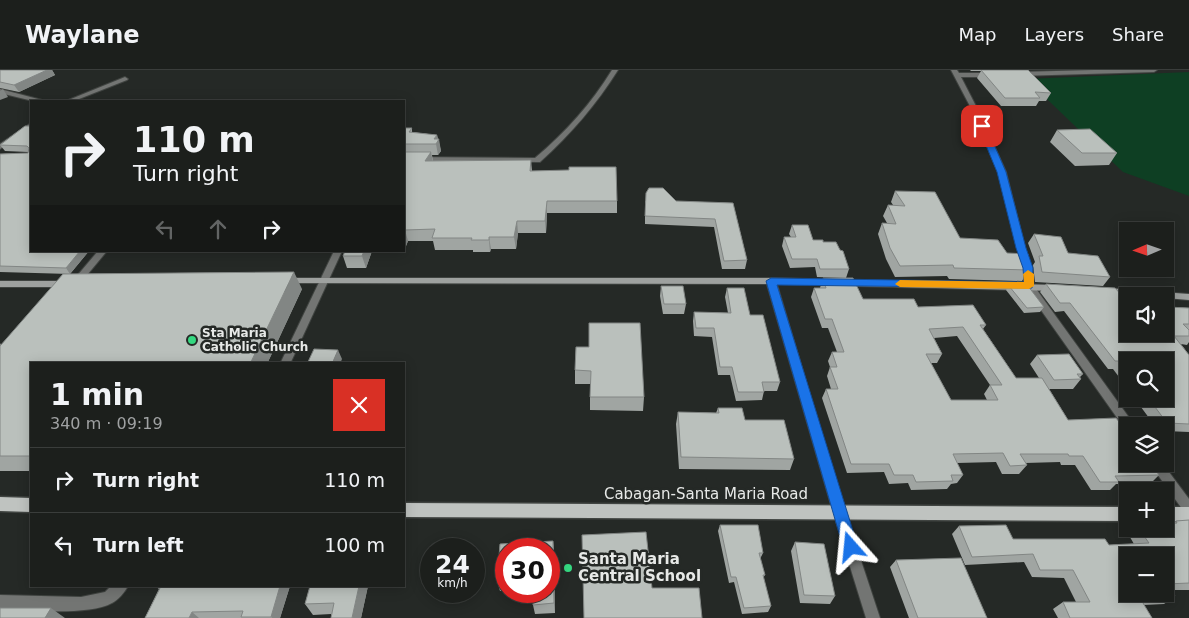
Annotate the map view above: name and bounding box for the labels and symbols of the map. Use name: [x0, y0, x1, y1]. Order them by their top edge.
pin: [961, 105, 1003, 147]
north arrow: [1119, 222, 1174, 278]
place label: Sta Maria Catholic Church: [202, 326, 308, 354]
marker: Sta Maria Catholic Church: [186, 334, 198, 346]
street label: Cabagan-Santa Maria Road: [604, 485, 808, 503]
position arrow: [824, 520, 876, 572]
speed limit sign: 30: [495, 538, 560, 603]
place label: Santa Maria Central School: [578, 550, 701, 585]
marker: Santa Maria Central School: [562, 562, 574, 574]

